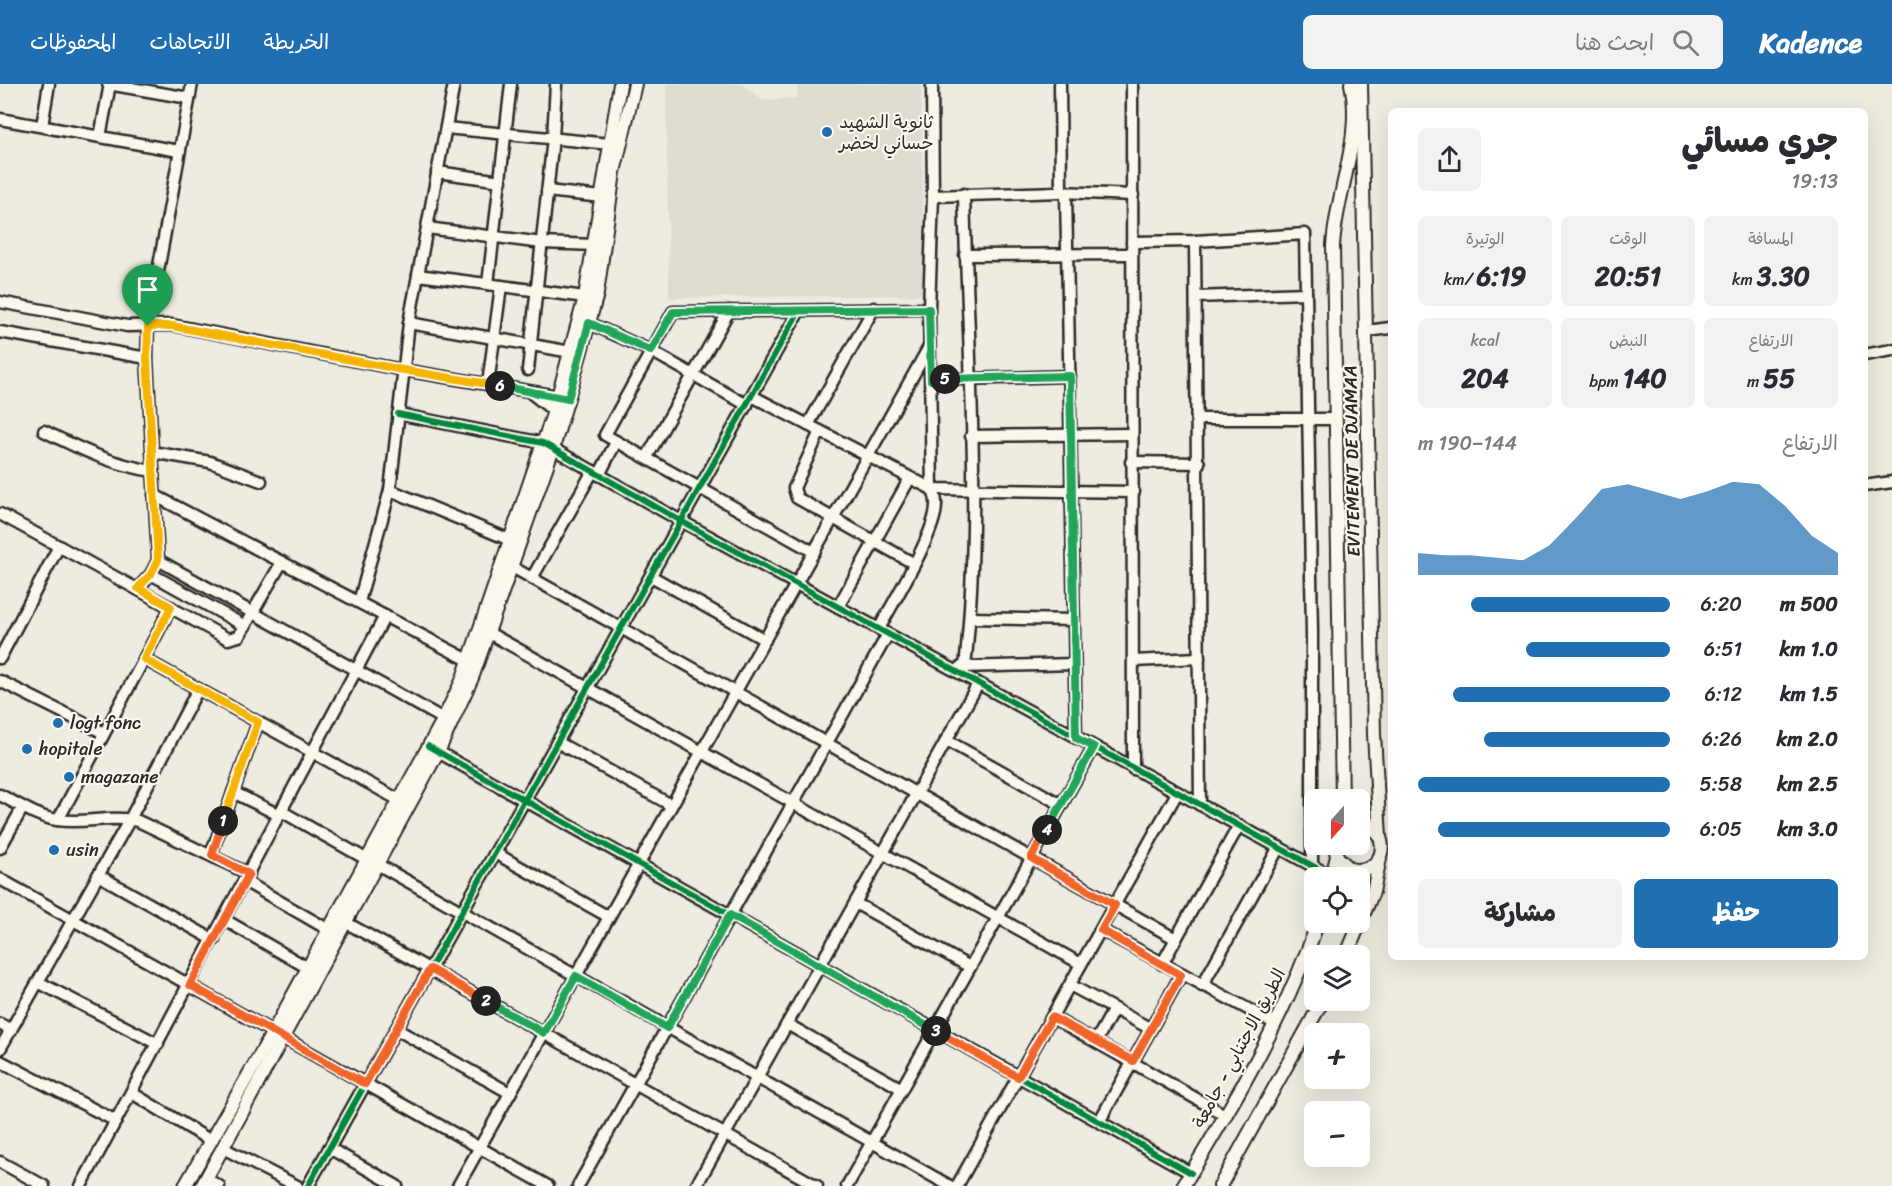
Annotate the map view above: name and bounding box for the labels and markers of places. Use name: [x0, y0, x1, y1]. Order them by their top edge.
place label: ثانوية الشهيد حساني لخضر: [837, 106, 934, 159]
marker: ثانوية الشهيد حساني لخضر: [820, 125, 834, 139]
pin: [122, 264, 173, 326]
pin: 5: [930, 364, 960, 394]
pin: 6: [485, 371, 515, 401]
place label: logt fonc: [70, 707, 141, 739]
marker: logt fonc: [51, 716, 65, 730]
place label: hopitale: [38, 733, 103, 765]
marker: hopitale: [20, 742, 34, 756]
place label: magazane: [81, 761, 159, 793]
marker: magazane: [62, 770, 76, 784]
pin: 1: [208, 806, 238, 836]
pin: 4: [1032, 815, 1062, 845]
place label: usin: [66, 834, 99, 866]
marker: usin: [47, 843, 61, 857]
pin: 2: [471, 986, 501, 1016]
pin: 3: [921, 1016, 951, 1046]

